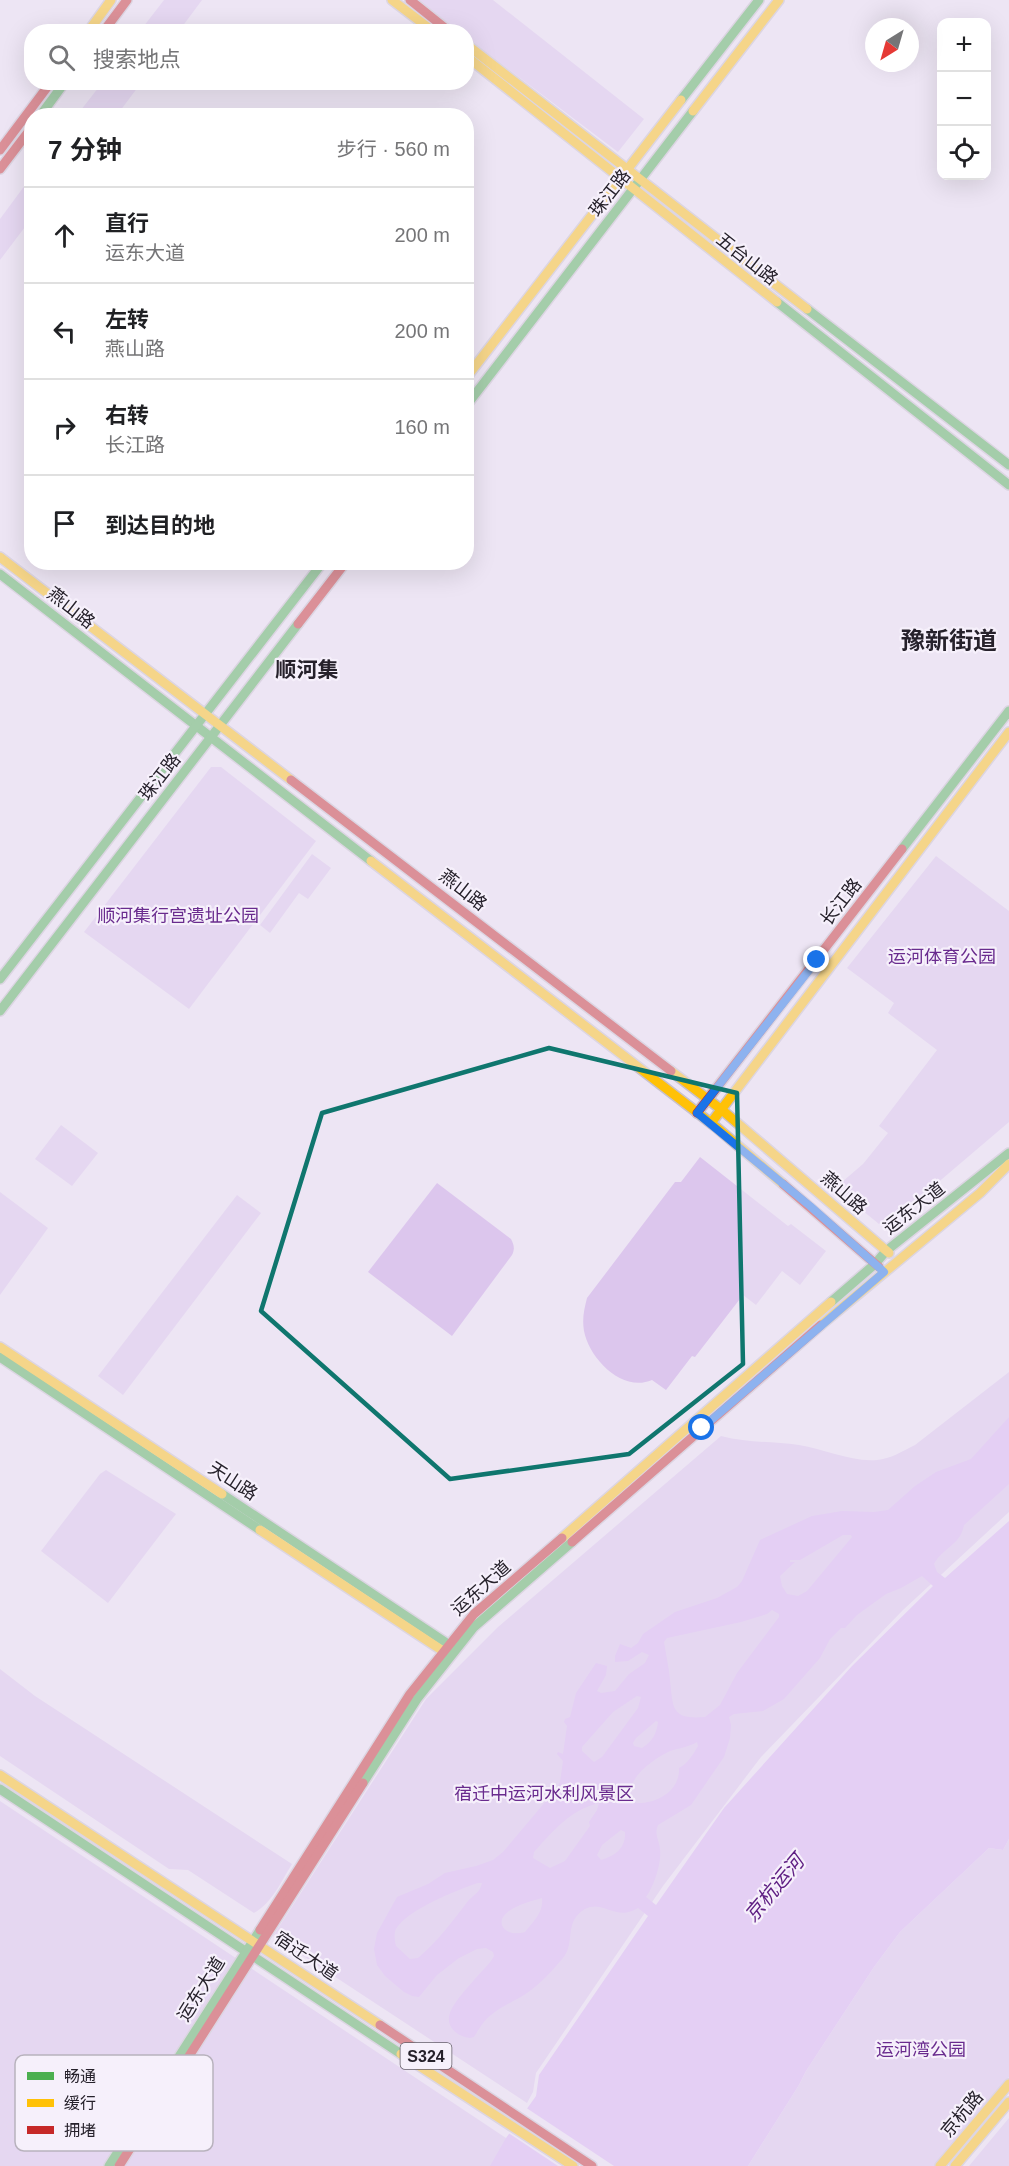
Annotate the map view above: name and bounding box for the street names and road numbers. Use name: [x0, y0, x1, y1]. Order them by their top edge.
street label: 珠江路: [585, 166, 635, 220]
street label: 五台山路: [712, 229, 782, 289]
street label: 燕山路: [44, 583, 98, 633]
street label: 珠江路: [135, 750, 185, 804]
street label: 燕山路: [436, 865, 490, 915]
street label: 长江路: [816, 875, 866, 929]
street label: 燕山路: [817, 1168, 871, 1218]
street label: 运东大道: [879, 1178, 949, 1238]
street label: 天山路: [205, 1458, 261, 1504]
street label: 运东大道: [448, 1556, 514, 1620]
street label: 宿迁大道: [271, 1928, 341, 1984]
street label: 运东大道: [173, 1953, 229, 2025]
road number: S324: [400, 2043, 452, 2069]
street label: 京杭路: [937, 2087, 987, 2141]

